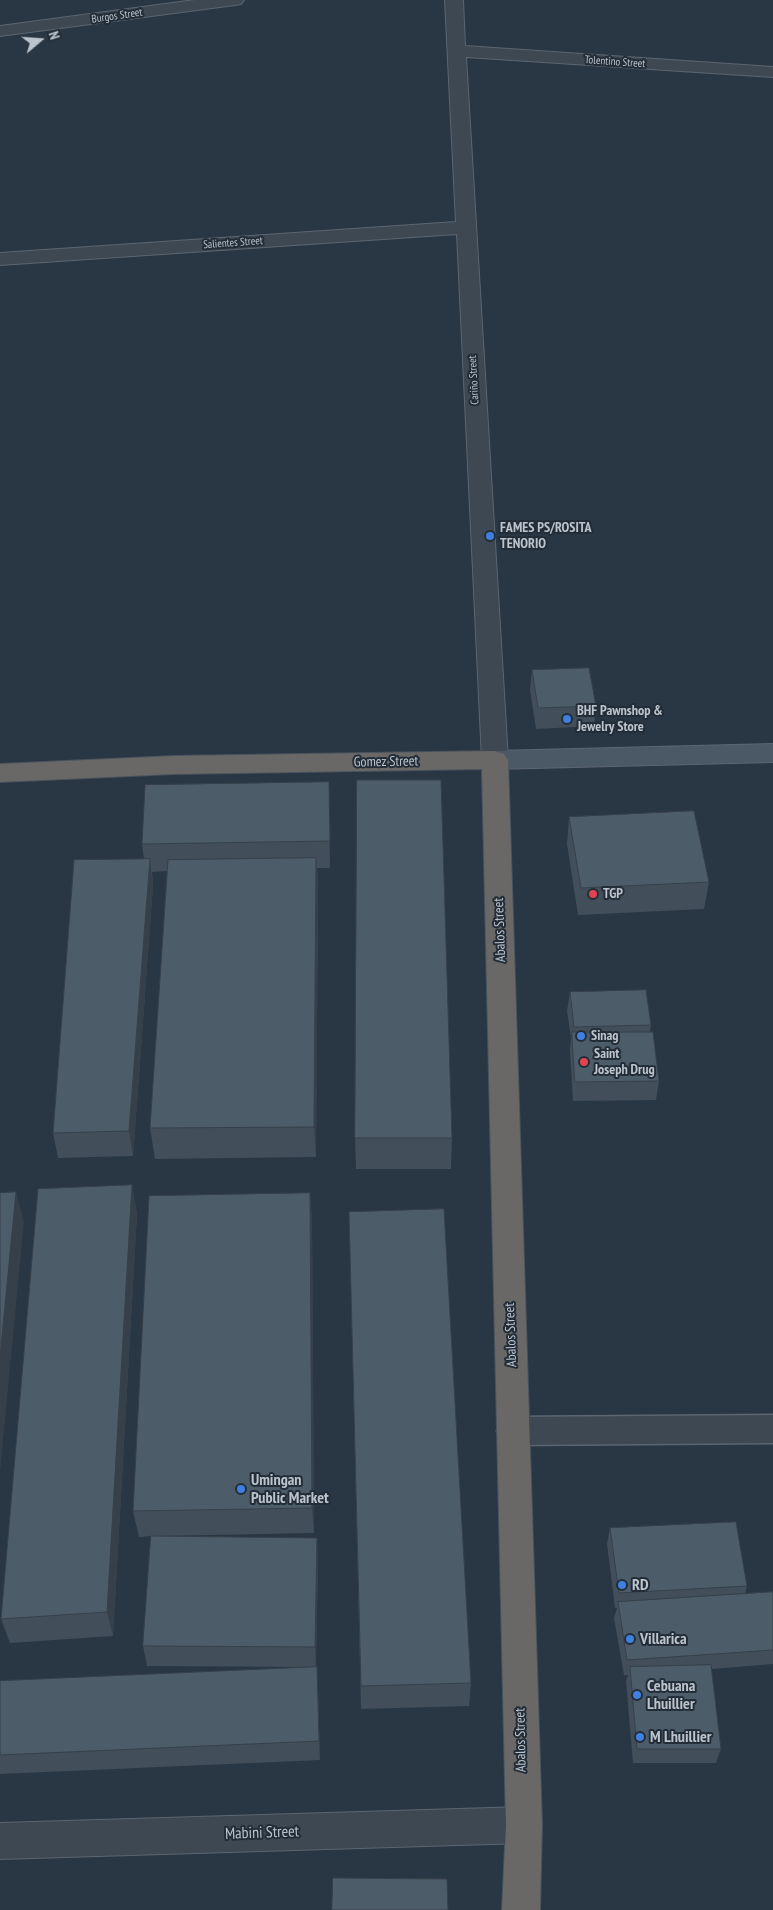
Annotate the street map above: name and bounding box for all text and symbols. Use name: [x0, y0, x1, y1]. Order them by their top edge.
street label: Burgos Street: [91, 6, 143, 26]
north arrow: [15, 15, 65, 65]
text: N: [45, 29, 64, 42]
street label: Tolentino Street: [584, 53, 646, 71]
street label: Salientes Street: [203, 234, 263, 252]
street label: Cariño Street: [466, 355, 482, 405]
place label: FAMES PS/ROSITA TENORIO: [500, 520, 592, 552]
marker: FAMES PS/ROSITA TENORIO: [484, 530, 496, 542]
place label: BHF Pawnshop & Jewelry Store: [577, 703, 663, 736]
marker: BHF Pawnshop & Jewelry Store: [561, 713, 573, 725]
street label: Gomez Street: [354, 753, 418, 771]
place label: TGP: [603, 886, 623, 902]
marker: TGP: [587, 888, 599, 900]
street label: Abalos Street: [490, 898, 510, 962]
place label: Sinag: [591, 1028, 619, 1044]
marker: Sinag: [575, 1030, 587, 1042]
place label: Saint Joseph Drug: [594, 1046, 655, 1078]
marker: Saint Joseph Drug: [578, 1056, 590, 1068]
street label: Abalos Street: [501, 1303, 521, 1367]
place label: Umingan Public Market: [251, 1470, 329, 1508]
marker: Umingan Public Market: [235, 1483, 247, 1495]
place label: RD: [632, 1575, 649, 1595]
marker: RD: [616, 1579, 628, 1591]
place label: Villarica: [640, 1629, 687, 1649]
marker: Villarica: [624, 1633, 636, 1645]
place label: Cebuana Lhuillier: [647, 1676, 695, 1714]
marker: Cebuana Lhuillier: [631, 1689, 643, 1701]
street label: Abalos Street: [512, 1708, 530, 1772]
place label: M Lhuillier: [650, 1727, 712, 1747]
marker: M Lhuillier: [634, 1731, 646, 1743]
street label: Mabini Street: [225, 1822, 299, 1844]

